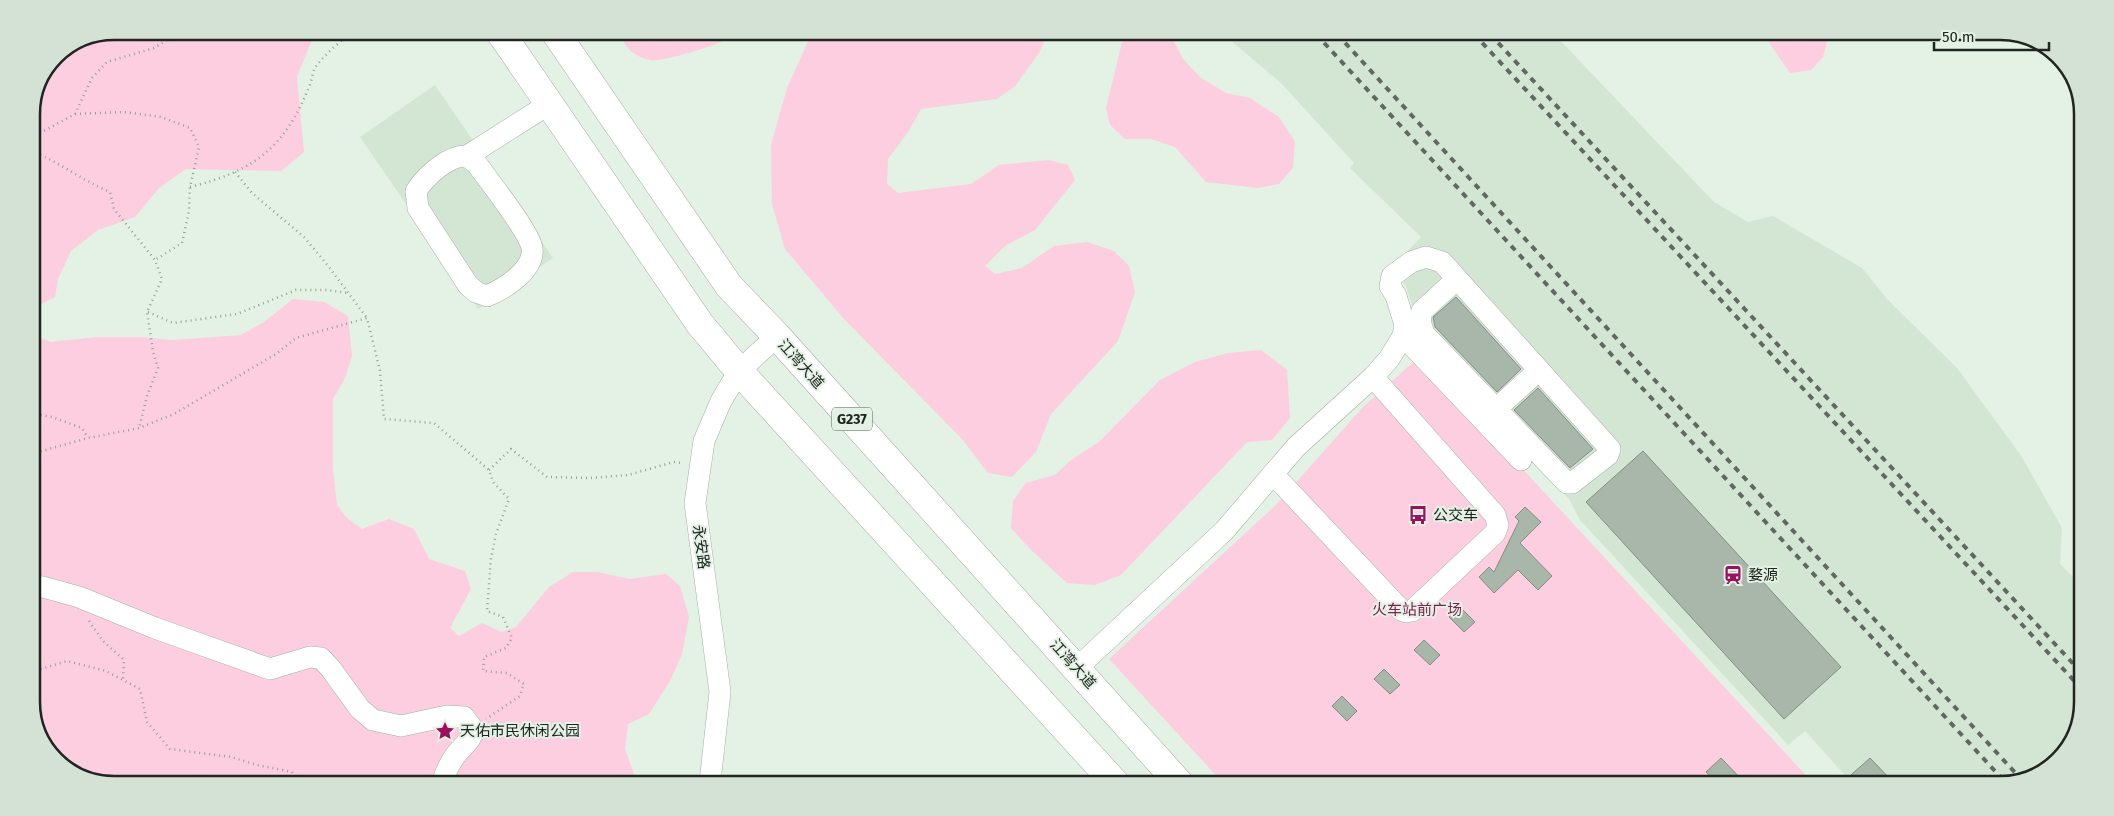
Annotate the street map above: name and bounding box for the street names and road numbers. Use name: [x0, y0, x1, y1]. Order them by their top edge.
street label: 江湾大道: [774, 336, 828, 392]
road number: G237: [832, 408, 872, 430]
street label: 永安路: [689, 523, 713, 571]
street label: 江湾大道: [1046, 636, 1100, 692]

